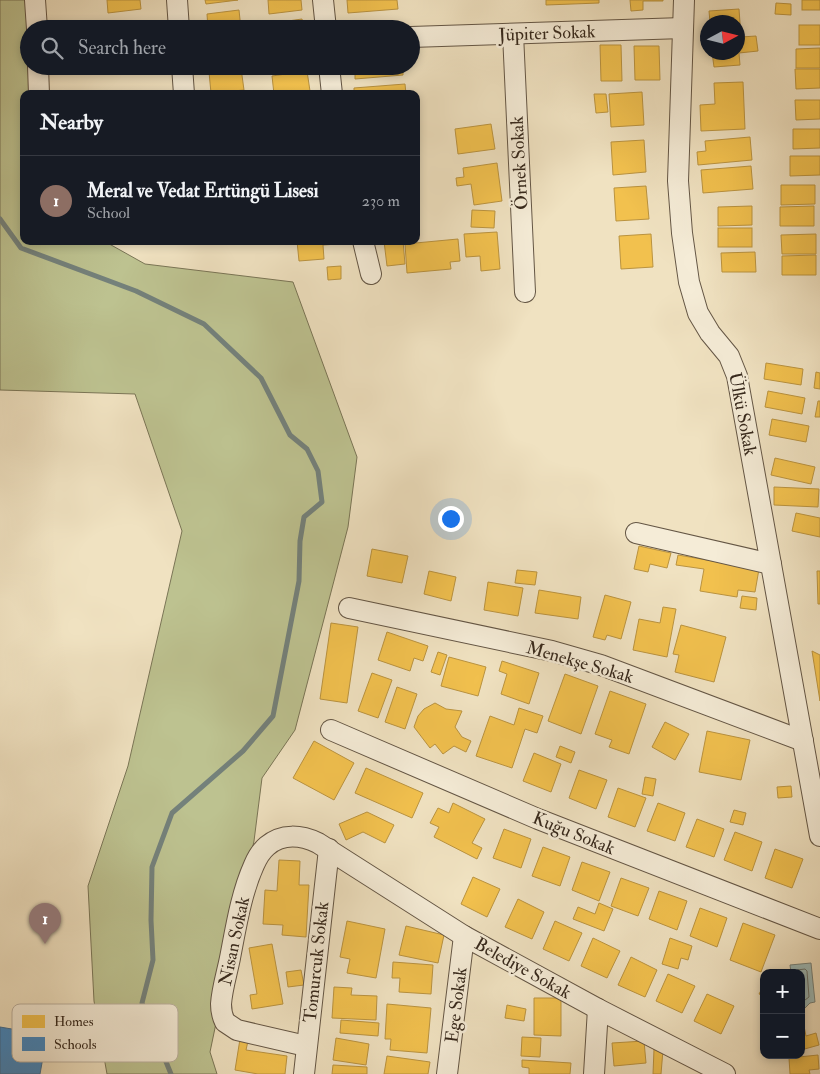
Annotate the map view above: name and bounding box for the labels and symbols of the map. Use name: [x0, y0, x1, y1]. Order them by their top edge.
north arrow: [700, 15, 745, 60]
street label: Jüpiter Sokak: [497, 20, 596, 47]
street label: Örnek Sokak: [506, 115, 533, 210]
street label: Ülkü Sokak: [723, 370, 762, 458]
your location: [438, 506, 464, 532]
street label: Menekşe Sokak: [524, 636, 637, 689]
street label: Kuğu Sokak: [529, 807, 619, 860]
street label: Nisan Sokak: [214, 894, 255, 988]
street label: Tomurcuk Sokak: [299, 900, 334, 1024]
pin: 1: [29, 903, 61, 944]
street label: Belediye Sokak: [470, 932, 576, 1005]
street label: Ege Sokak: [440, 965, 473, 1044]
legend: [12, 1004, 178, 1062]
text: Homes: [54, 1013, 94, 1030]
text: Schools: [54, 1036, 97, 1053]

